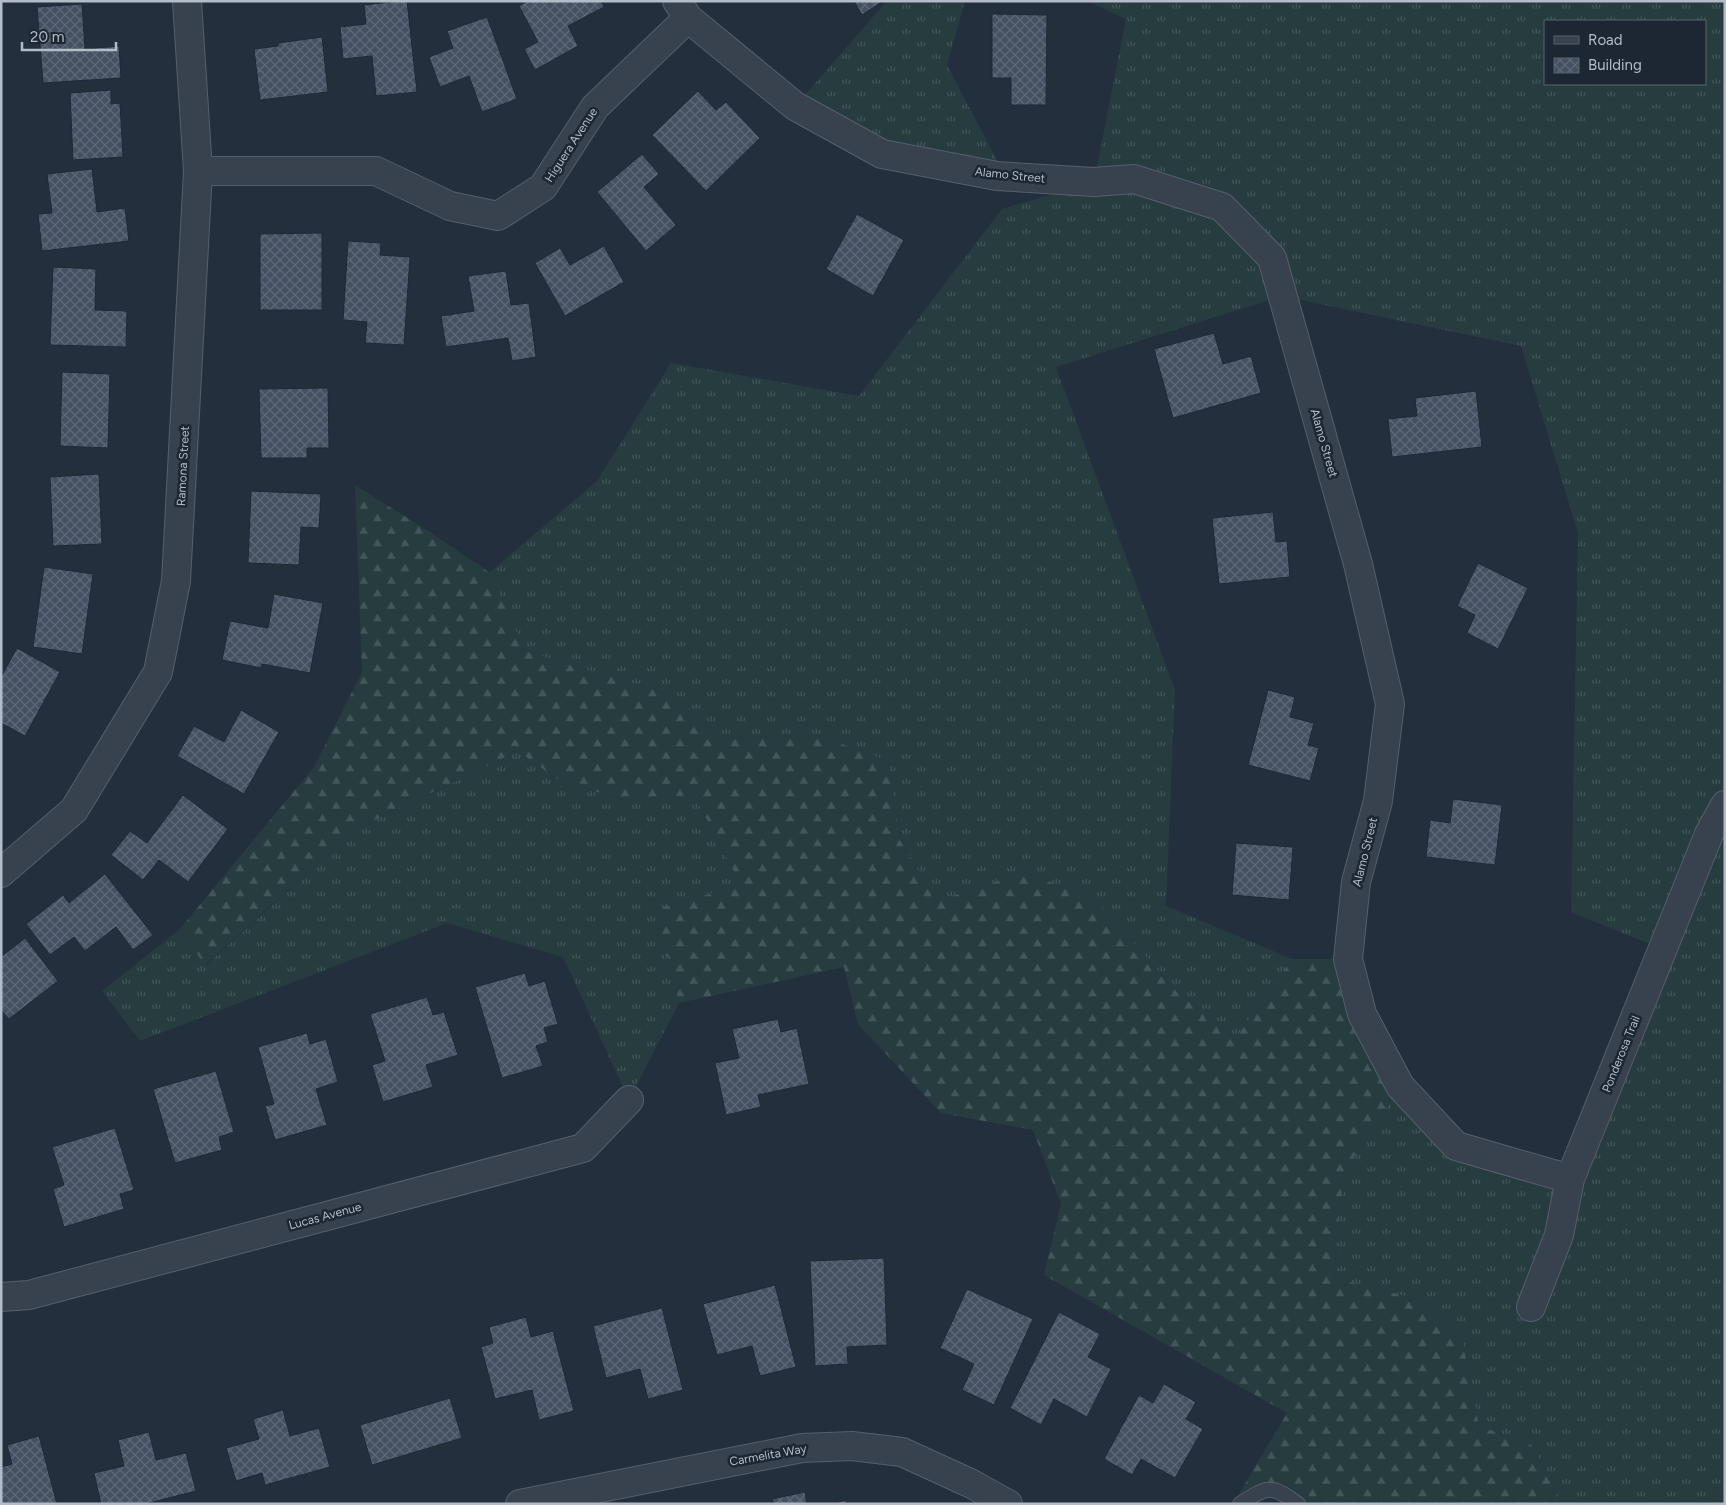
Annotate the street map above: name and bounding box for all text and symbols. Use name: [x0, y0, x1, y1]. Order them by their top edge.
scale bar: [22, 20, 116, 52]
legend: [1544, 20, 1706, 85]
text: 20 m: [30, 28, 64, 46]
text: Road: [1588, 31, 1623, 49]
text: Building: [1588, 56, 1642, 74]
street label: Higuera Avenue: [542, 105, 600, 185]
street label: Alamo Street: [974, 164, 1046, 186]
street label: Alamo Street: [1308, 407, 1341, 479]
street label: Ramona Street: [174, 425, 192, 506]
street label: Alamo Street: [1350, 816, 1380, 888]
street label: Ponderosa Trail: [1599, 1014, 1643, 1094]
street label: Lucas Avenue: [287, 1199, 363, 1232]
street label: Carmelita Way: [728, 1441, 808, 1469]

